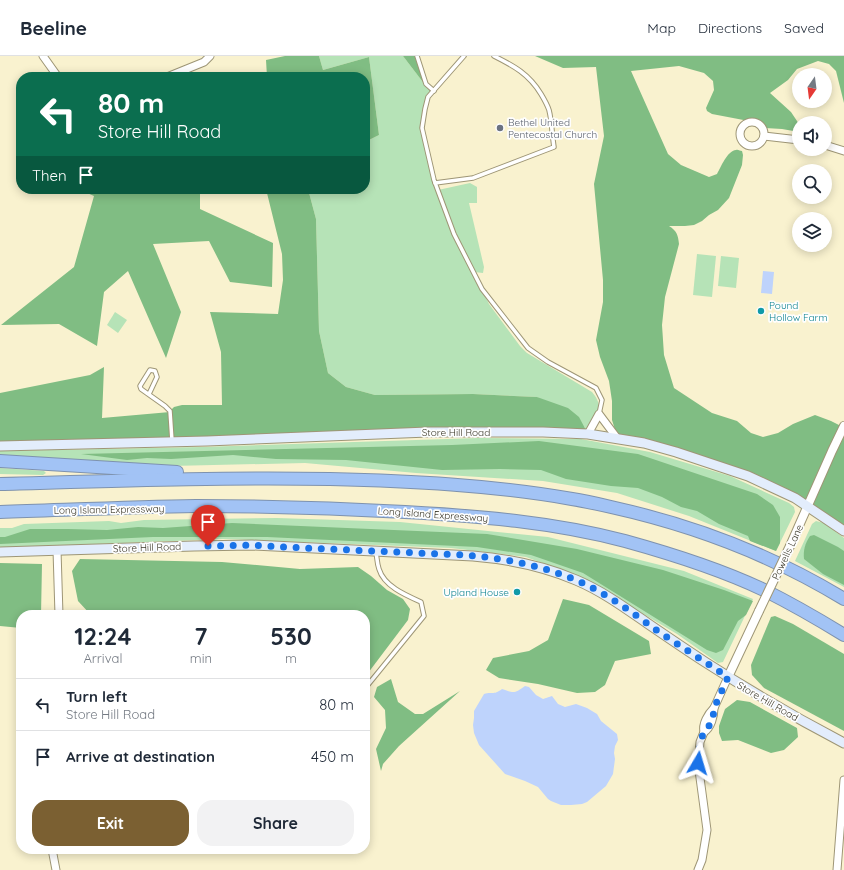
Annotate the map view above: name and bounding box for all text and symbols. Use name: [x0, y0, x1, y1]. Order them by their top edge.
text: Beeline: [20, 16, 87, 40]
text: Map: [647, 19, 676, 37]
text: Directions: [698, 19, 762, 37]
text: Saved: [784, 19, 824, 37]
north arrow: [792, 68, 832, 108]
map controls: [792, 68, 832, 252]
text: 80 m: [98, 85, 164, 120]
icon: left: [32, 88, 84, 140]
place label: Bethel United Pentecostal Church: [508, 116, 597, 141]
button: sound: [792, 116, 832, 156]
text: Store Hill Road: [98, 120, 221, 143]
marker: Bethel United Pentecostal Church: [495, 123, 505, 133]
icon: arrive: [75, 164, 97, 186]
button: search: [792, 164, 832, 204]
text: Then: [32, 166, 67, 185]
button: layers: [792, 212, 832, 252]
place label: Pound Hollow Farm: [769, 299, 828, 324]
marker: Pound Hollow Farm: [756, 306, 766, 316]
street label: Store Hill Road: [422, 426, 490, 439]
street label: Long Island Expressway: [54, 502, 165, 517]
street label: Long Island Expressway: [377, 504, 489, 525]
pin: [191, 505, 225, 546]
icon: arrive: [197, 511, 219, 533]
street label: Powells Lane: [769, 522, 806, 582]
street label: Store Hill Road: [113, 540, 181, 555]
place label: Upland House: [444, 586, 509, 599]
marker: Upland House: [512, 587, 522, 597]
text: 12:24: [74, 621, 132, 651]
text: 7: [194, 621, 208, 651]
text: 530: [270, 621, 312, 651]
text: Arrival: [83, 650, 122, 666]
text: min: [190, 650, 212, 666]
text: m: [285, 650, 297, 666]
street label: Store Hill Road: [735, 679, 801, 724]
text: Turn left: [66, 687, 128, 706]
icon: left: [32, 694, 54, 716]
text: 80 m: [319, 695, 354, 714]
text: Store Hill Road: [66, 706, 155, 722]
position arrow: [677, 742, 719, 784]
icon: arrive: [32, 746, 54, 768]
text: Arrive at destination: [66, 747, 215, 766]
text: 450 m: [311, 747, 354, 766]
button: Exit: [32, 800, 189, 846]
button: Share: [197, 800, 354, 846]

